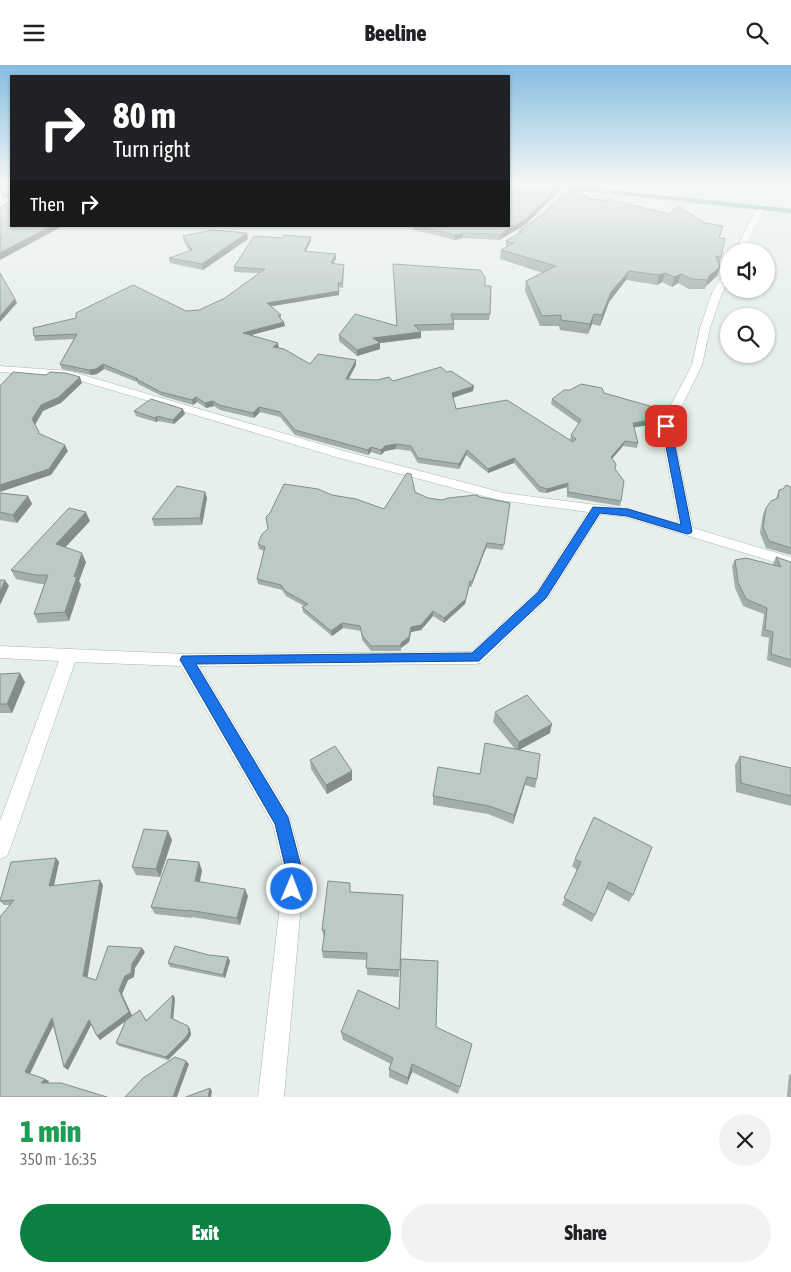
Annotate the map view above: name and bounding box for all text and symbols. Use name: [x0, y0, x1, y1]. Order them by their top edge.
icon: menu: [20, 19, 48, 47]
icon: search: [743, 19, 771, 47]
text: Beeline: [365, 20, 426, 46]
icon: right: [30, 95, 95, 160]
text: 80 m: [113, 95, 176, 135]
text: Turn right: [113, 136, 190, 162]
icon: right: [75, 190, 103, 218]
text: Then: [30, 193, 65, 215]
map controls: [720, 243, 775, 363]
button: sound: [720, 243, 775, 298]
button: search: [720, 308, 775, 363]
pin: [645, 405, 687, 447]
icon: arrive: [652, 412, 680, 440]
position arrow: [265, 862, 317, 914]
text: 1 min: [20, 1114, 81, 1148]
button: close: [719, 1114, 771, 1166]
text: 350 m · 16:35: [20, 1150, 97, 1168]
button: Exit: [20, 1204, 391, 1262]
button: Share: [401, 1204, 771, 1262]

